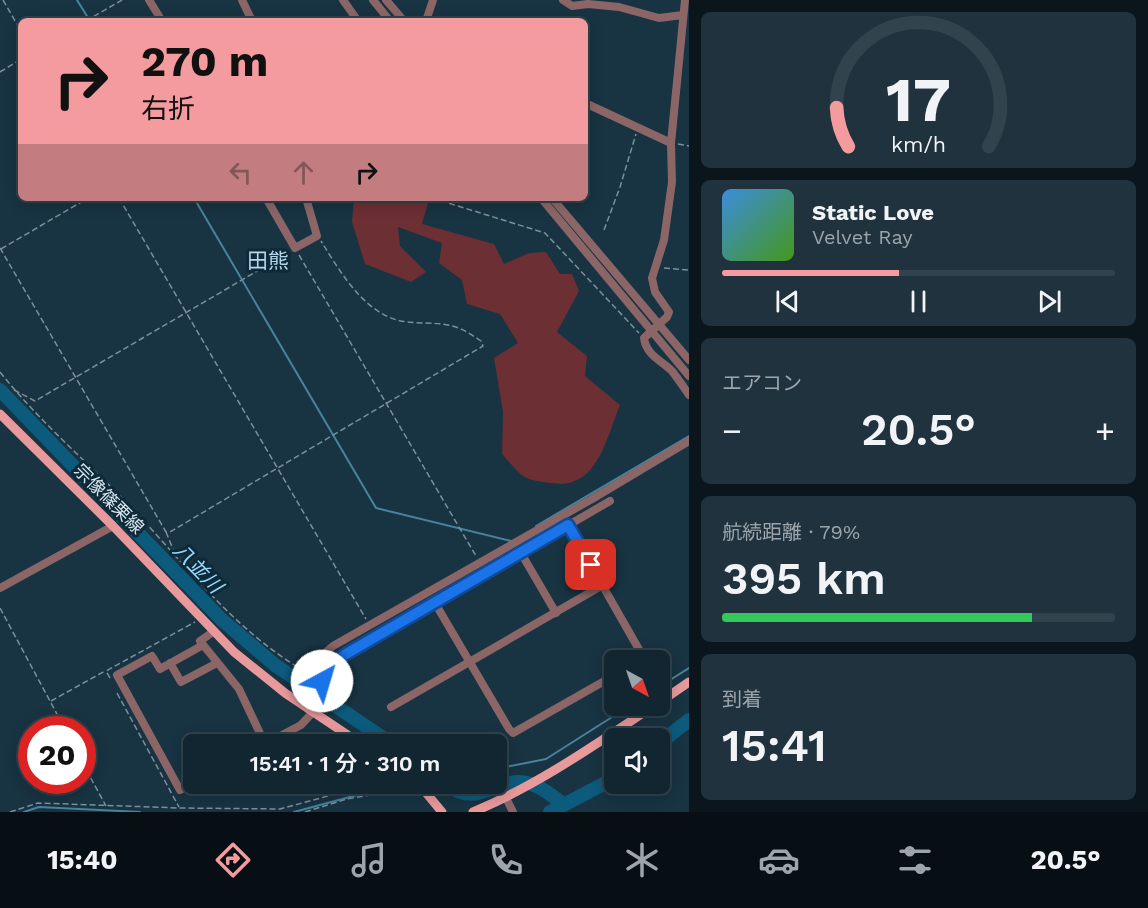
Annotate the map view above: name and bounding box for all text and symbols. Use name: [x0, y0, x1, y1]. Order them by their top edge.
text: 270 m: [141, 37, 268, 86]
icon: right: [42, 42, 120, 120]
text: 17: [886, 63, 951, 136]
text: 右折: [141, 93, 195, 125]
text: km/h: [891, 132, 946, 157]
icon: left: [224, 156, 257, 189]
icon: ahead: [287, 156, 320, 189]
icon: right: [350, 156, 383, 189]
text: Static Love: [812, 200, 934, 225]
text: Velvet Ray: [812, 225, 913, 249]
district label: 田熊: [247, 248, 289, 273]
icon: previous: [771, 285, 804, 318]
icon: pause: [902, 285, 935, 318]
icon: next: [1033, 285, 1066, 318]
text: エアコン: [722, 371, 802, 395]
text: 20.5°: [861, 403, 976, 456]
text: −: [722, 411, 742, 450]
text: +: [1095, 411, 1115, 450]
street label: 宗像篠栗線: [70, 459, 149, 538]
text: 航続距離 · 79%: [722, 520, 860, 544]
water label: 八並川: [169, 538, 229, 599]
pin: [565, 539, 616, 590]
icon: arrive: [574, 548, 607, 581]
text: 395 km: [722, 552, 886, 605]
position arrow: [290, 649, 354, 713]
north arrow: [604, 650, 670, 716]
map controls: [604, 650, 670, 794]
text: 到着: [722, 687, 762, 711]
speed limit sign: 20: [18, 716, 96, 794]
text: 15:41: [722, 719, 827, 772]
button: sound: [604, 728, 670, 794]
text: 15:41 · 1 分 · 310 m: [250, 751, 440, 776]
icon: directions: [212, 839, 254, 881]
icon: music: [348, 839, 390, 881]
icon: phone: [485, 839, 527, 881]
icon: climate: [621, 839, 663, 881]
icon: car: [758, 839, 800, 881]
icon: filters: [894, 839, 936, 881]
text: 15:40: [47, 844, 118, 876]
text: 20.5°: [1031, 844, 1101, 876]

